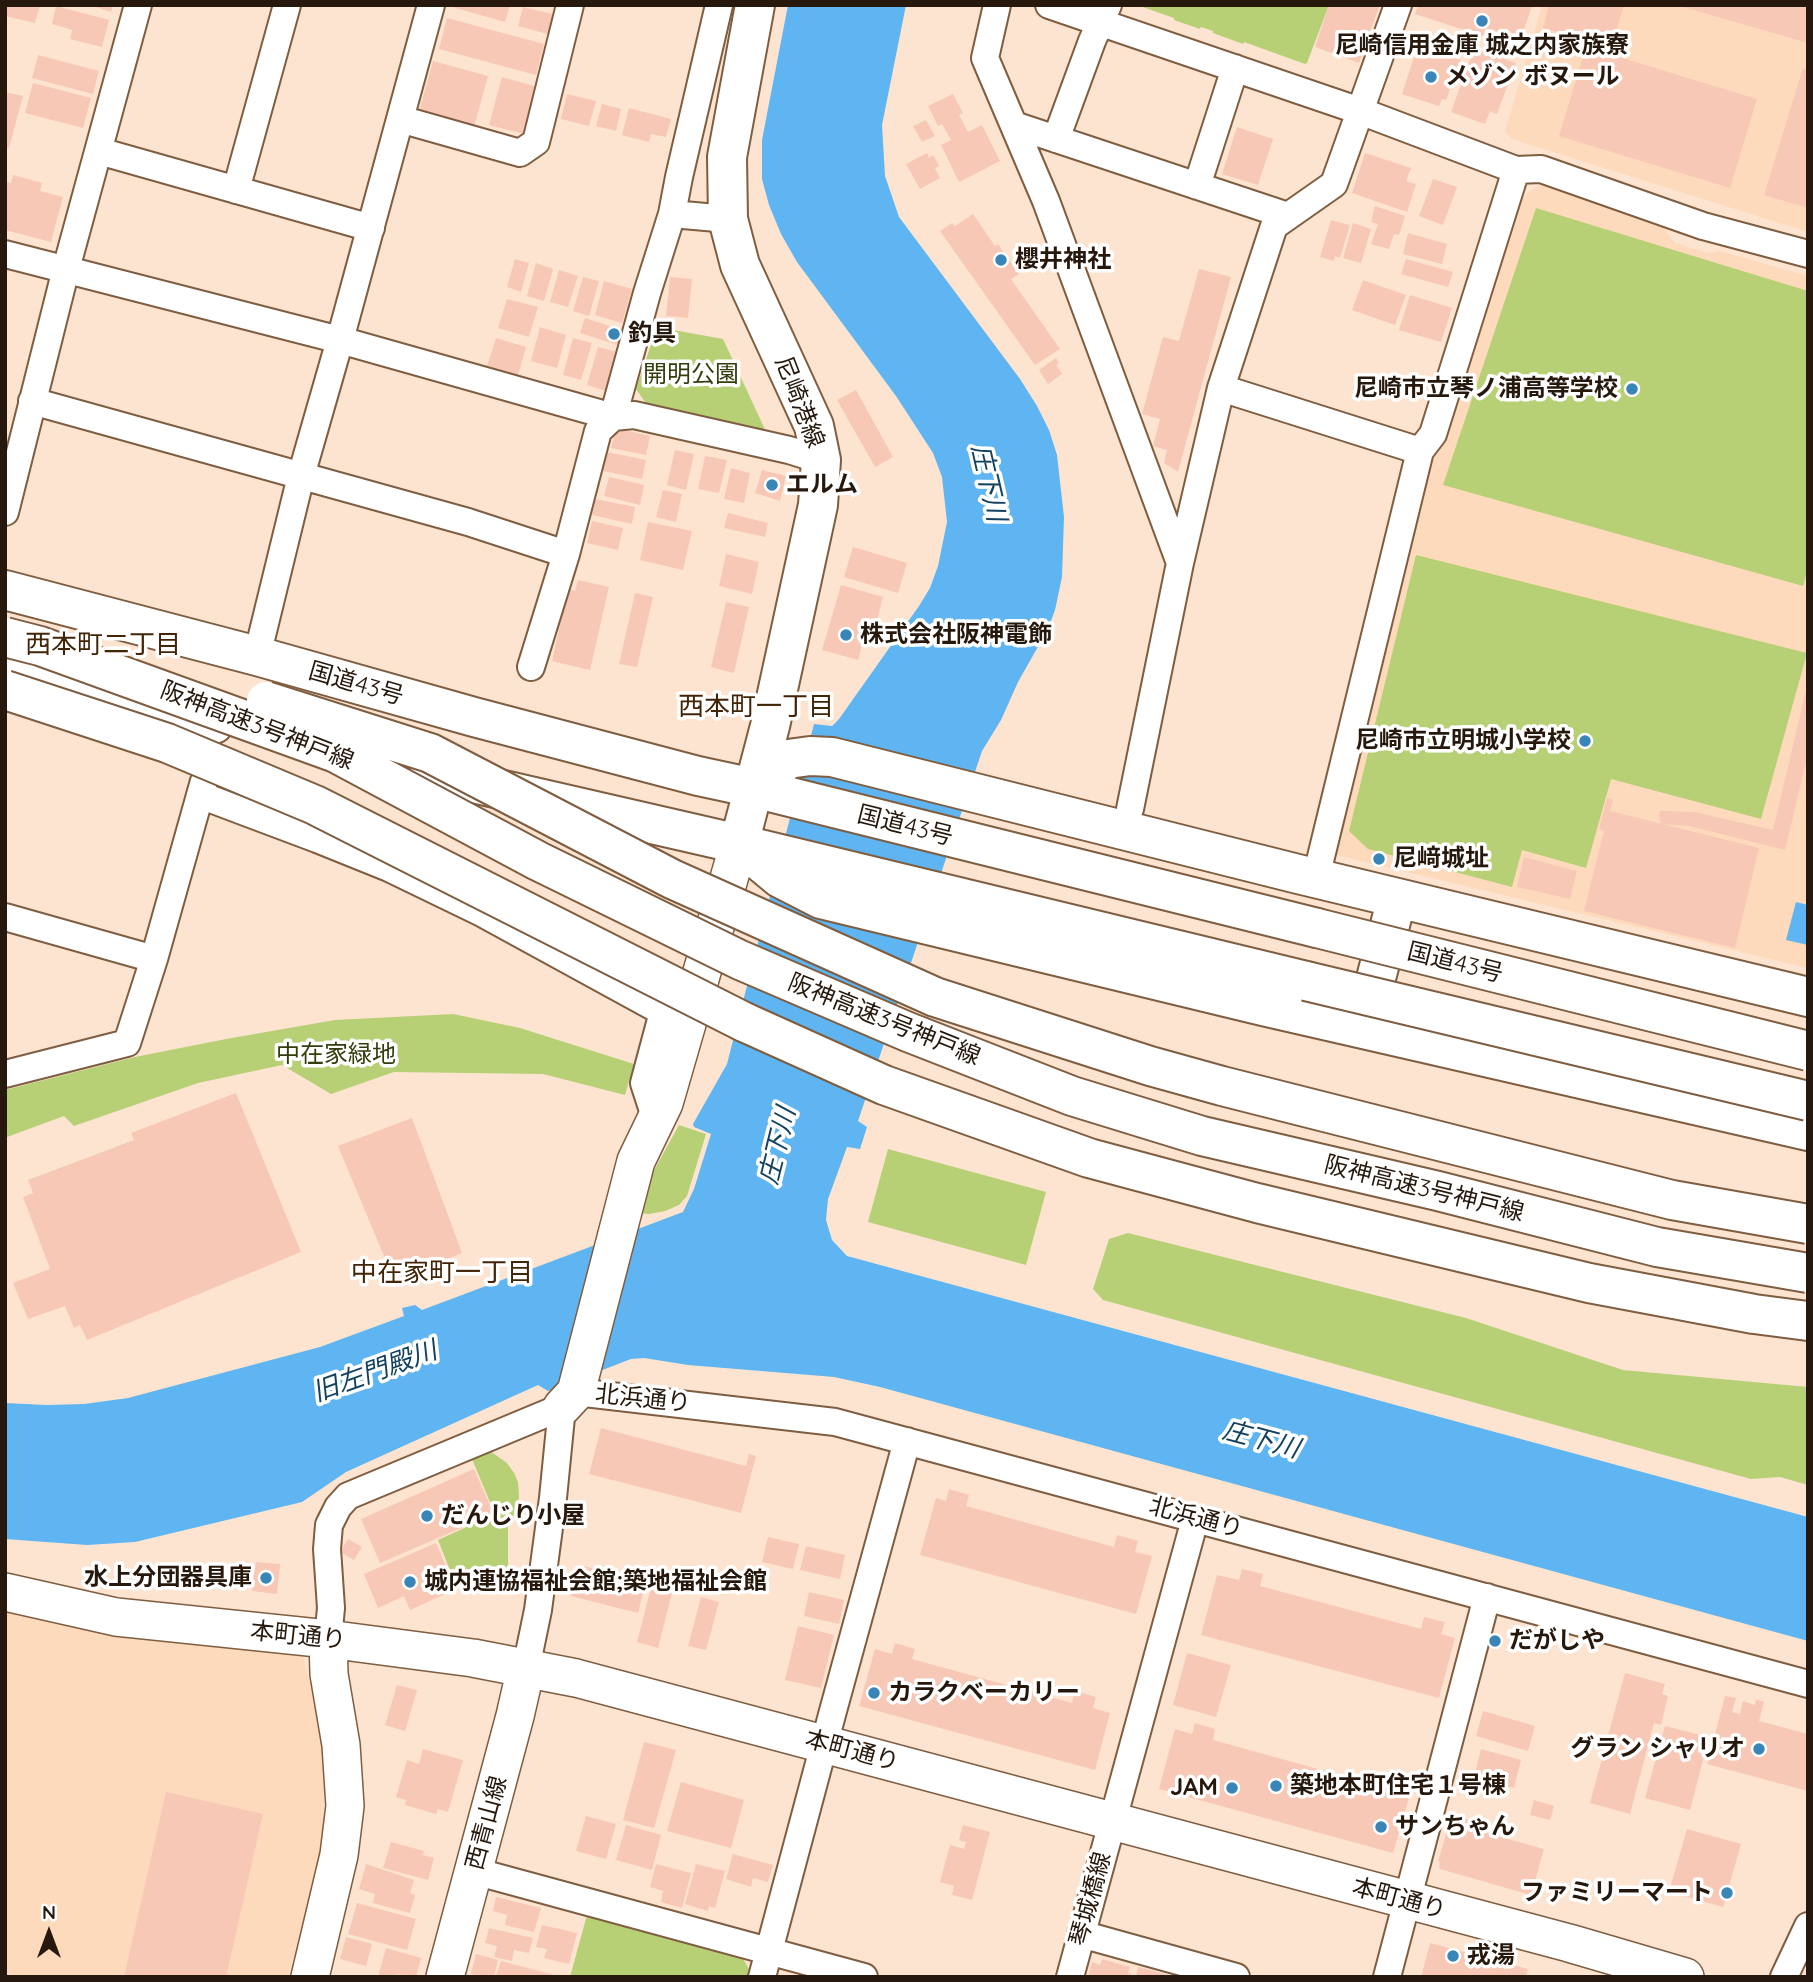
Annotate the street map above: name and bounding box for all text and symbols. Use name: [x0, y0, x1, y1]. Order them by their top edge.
marker: 尼崎信用金庫 城之内家族寮: [1474, 13, 1490, 29]
place label: 尼崎信用金庫 城之内家族寮: [1335, 32, 1629, 60]
place label: メゾン ボヌール: [1445, 63, 1620, 91]
marker: メゾン ボヌール: [1423, 69, 1439, 85]
place label: 櫻井神社: [1015, 246, 1111, 274]
marker: 櫻井神社: [993, 252, 1009, 268]
place label: 釣具: [628, 320, 676, 348]
marker: 釣具: [606, 326, 622, 342]
street label: 尼崎港線: [768, 352, 830, 452]
park label: 開明公園: [643, 361, 739, 389]
place label: 尼崎市立琴ノ浦高等学校: [1354, 375, 1618, 403]
marker: 尼崎市立琴ノ浦高等学校: [1624, 381, 1640, 397]
water label: 庄下川: [964, 441, 1012, 525]
place label: エルム: [786, 471, 858, 499]
marker: エルム: [764, 477, 780, 493]
place label: 株式会社阪神電飾: [860, 621, 1052, 649]
marker: 株式会社阪神電飾: [838, 627, 854, 643]
district label: 西本町二丁目: [25, 629, 181, 661]
street label: 国道43号: [305, 657, 407, 711]
street label: 阪神高速3号神戸線: [156, 676, 358, 776]
district label: 西本町一丁目: [678, 691, 834, 723]
place label: 尼崎市立明城小学校: [1355, 727, 1571, 755]
marker: 尼崎市立明城小学校: [1577, 733, 1593, 749]
street label: 国道43号: [854, 800, 956, 852]
place label: 尼﨑城址: [1393, 845, 1489, 873]
marker: 尼﨑城址: [1371, 851, 1387, 867]
street label: 国道43号: [1404, 937, 1506, 989]
street label: 阪神高速3号神戸線: [784, 968, 984, 1072]
park label: 中在家緑地: [276, 1041, 396, 1069]
water label: 庄下川: [753, 1104, 803, 1188]
street label: 阪神高速3号神戸線: [1321, 1150, 1527, 1228]
district label: 中在家町一丁目: [351, 1257, 533, 1289]
water label: 旧左門殿川: [309, 1335, 441, 1409]
street label: 北浜通り: [594, 1380, 692, 1418]
water label: 庄下川: [1219, 1415, 1303, 1465]
street label: 北浜通り: [1146, 1492, 1246, 1544]
place label: だんじり小屋: [441, 1502, 585, 1530]
marker: だんじり小屋: [419, 1508, 435, 1524]
place label: 水上分団器具庫: [84, 1564, 252, 1592]
place label: 城内連協福祉会館;築地福祉会館: [424, 1568, 767, 1596]
marker: 水上分団器具庫: [258, 1570, 274, 1586]
marker: 城内連協福祉会館;築地福祉会館: [402, 1574, 418, 1590]
street label: 本町通り: [249, 1617, 347, 1655]
place label: だがしや: [1509, 1627, 1605, 1655]
marker: だがしや: [1487, 1633, 1503, 1649]
place label: カラクベーカリー: [888, 1679, 1080, 1707]
marker: カラクベーカリー: [866, 1685, 882, 1701]
street label: 本町通り: [802, 1725, 902, 1777]
place label: グラン シャリオ: [1570, 1735, 1745, 1763]
marker: グラン シャリオ: [1751, 1741, 1767, 1757]
place label: 築地本町住宅１号棟: [1290, 1772, 1506, 1800]
street label: 西青山線: [461, 1773, 513, 1873]
place label: JAM: [1170, 1774, 1218, 1802]
marker: 築地本町住宅１号棟: [1268, 1778, 1284, 1794]
marker: JAM: [1224, 1780, 1240, 1796]
place label: サンちゃん: [1395, 1813, 1515, 1841]
marker: サンちゃん: [1373, 1819, 1389, 1835]
street label: 琴城橋線: [1065, 1849, 1117, 1949]
street label: 本町通り: [1349, 1873, 1449, 1925]
place label: ファミリーマート: [1521, 1879, 1713, 1907]
marker: ファミリーマート: [1719, 1885, 1735, 1901]
north arrow: [14, 1898, 84, 1968]
text: N: [42, 1900, 56, 1924]
place label: 戎湯: [1467, 1942, 1515, 1970]
marker: 戎湯: [1445, 1948, 1461, 1964]

